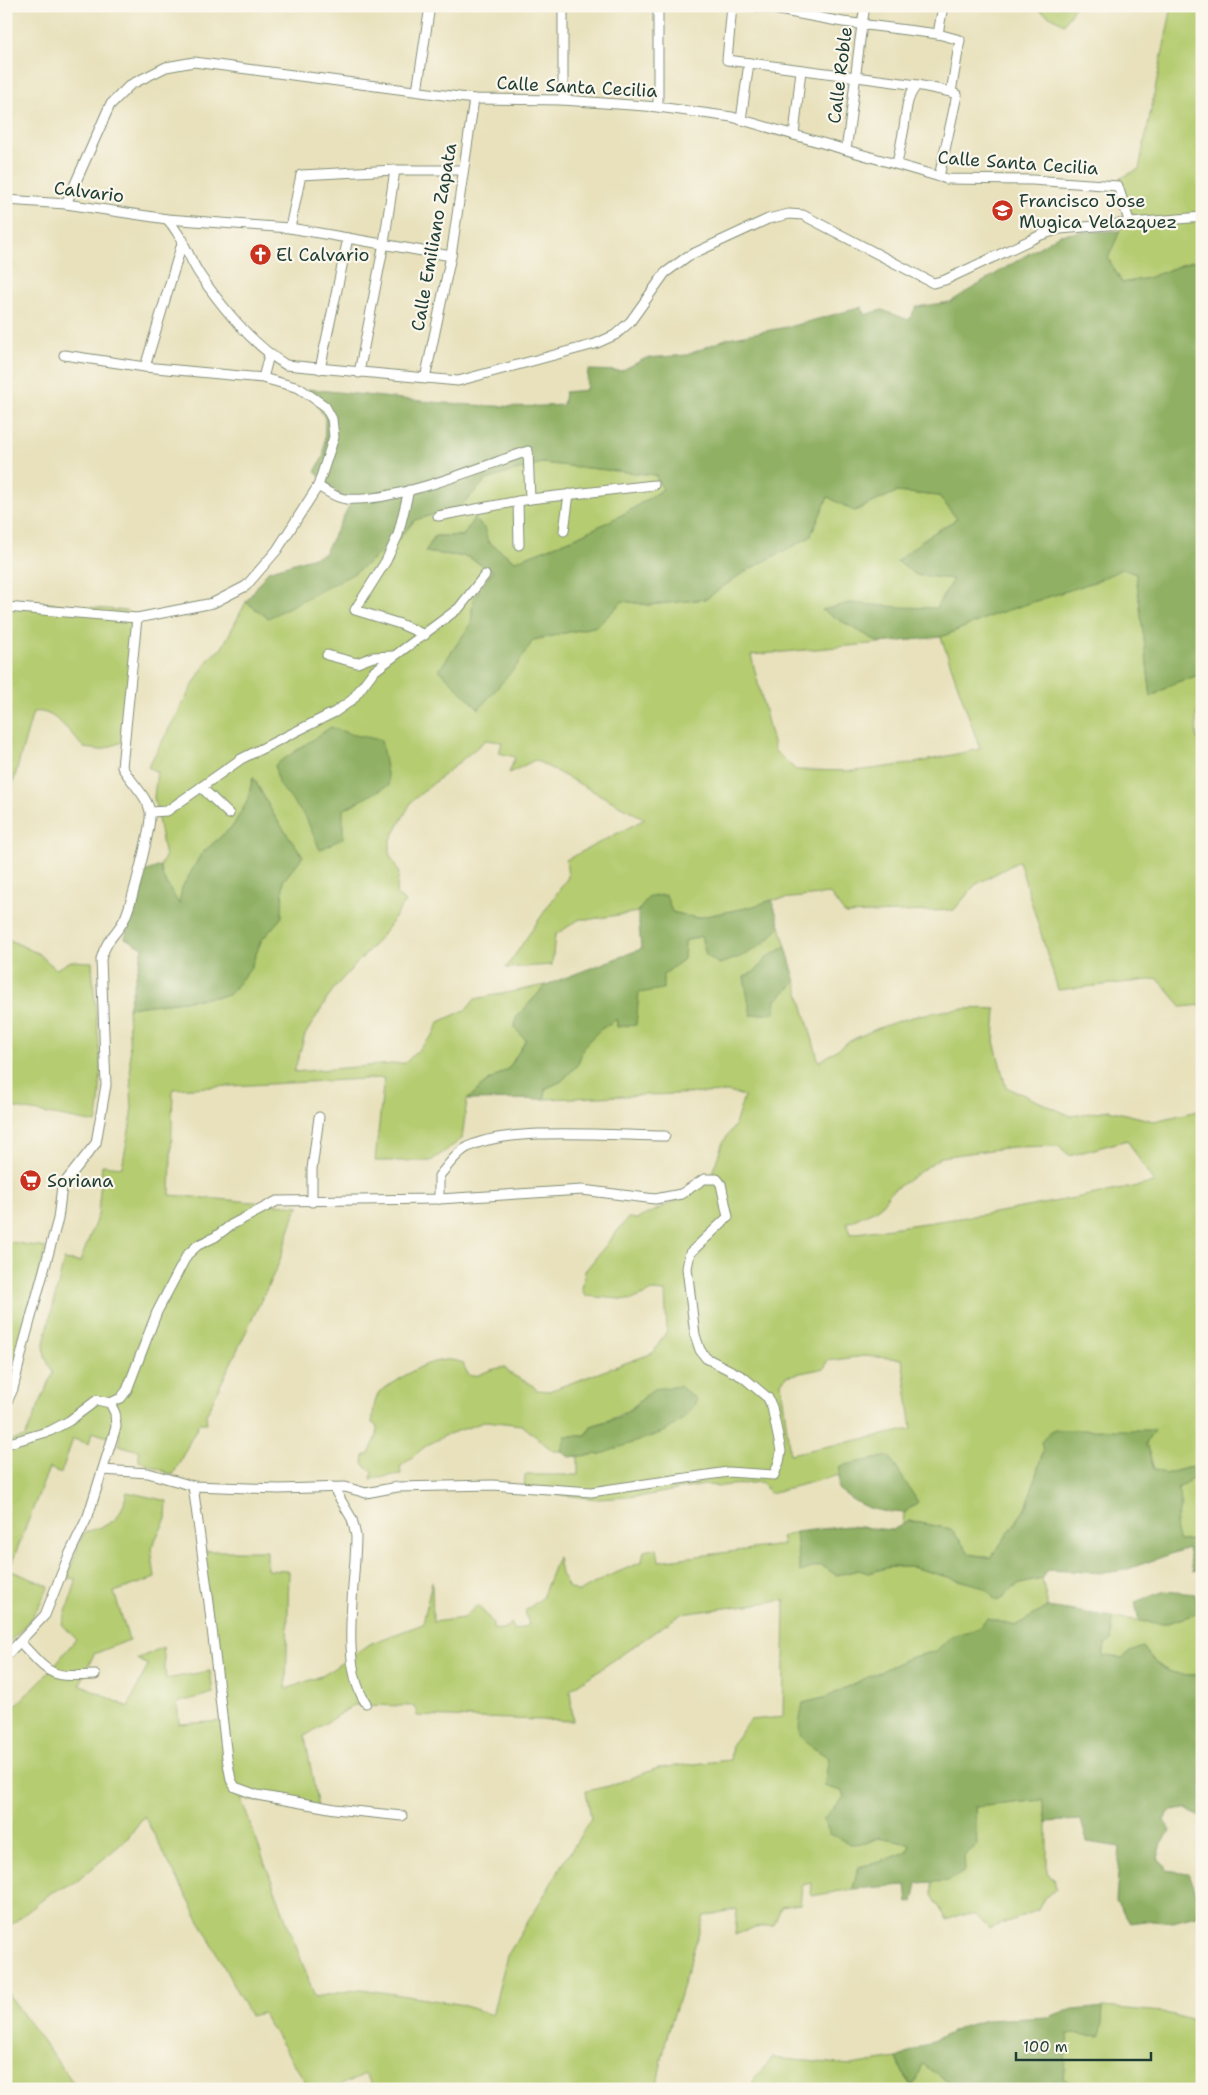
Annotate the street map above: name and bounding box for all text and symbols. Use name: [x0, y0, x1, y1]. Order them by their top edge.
street label: Calle Roble: [822, 25, 858, 125]
street label: Calle Santa Cecilia: [496, 71, 658, 103]
street label: Calle Emiliano Zapata: [406, 141, 462, 333]
street label: Calle Santa Cecilia: [937, 145, 1099, 181]
street label: Calvario: [52, 176, 126, 208]
place label: Francisco Jose Mugica Velazquez: [1019, 189, 1177, 234]
school or university icon: Francisco Jose Mugica Velazquez: [991, 199, 1015, 223]
church icon: El Calvario: [248, 243, 272, 267]
place label: El Calvario: [276, 243, 369, 267]
supermarket icon: Soriana: [19, 1169, 43, 1193]
place label: Soriana: [47, 1169, 114, 1193]
scale bar: [1016, 2030, 1150, 2062]
text: 100 m: [1023, 2037, 1068, 2057]

